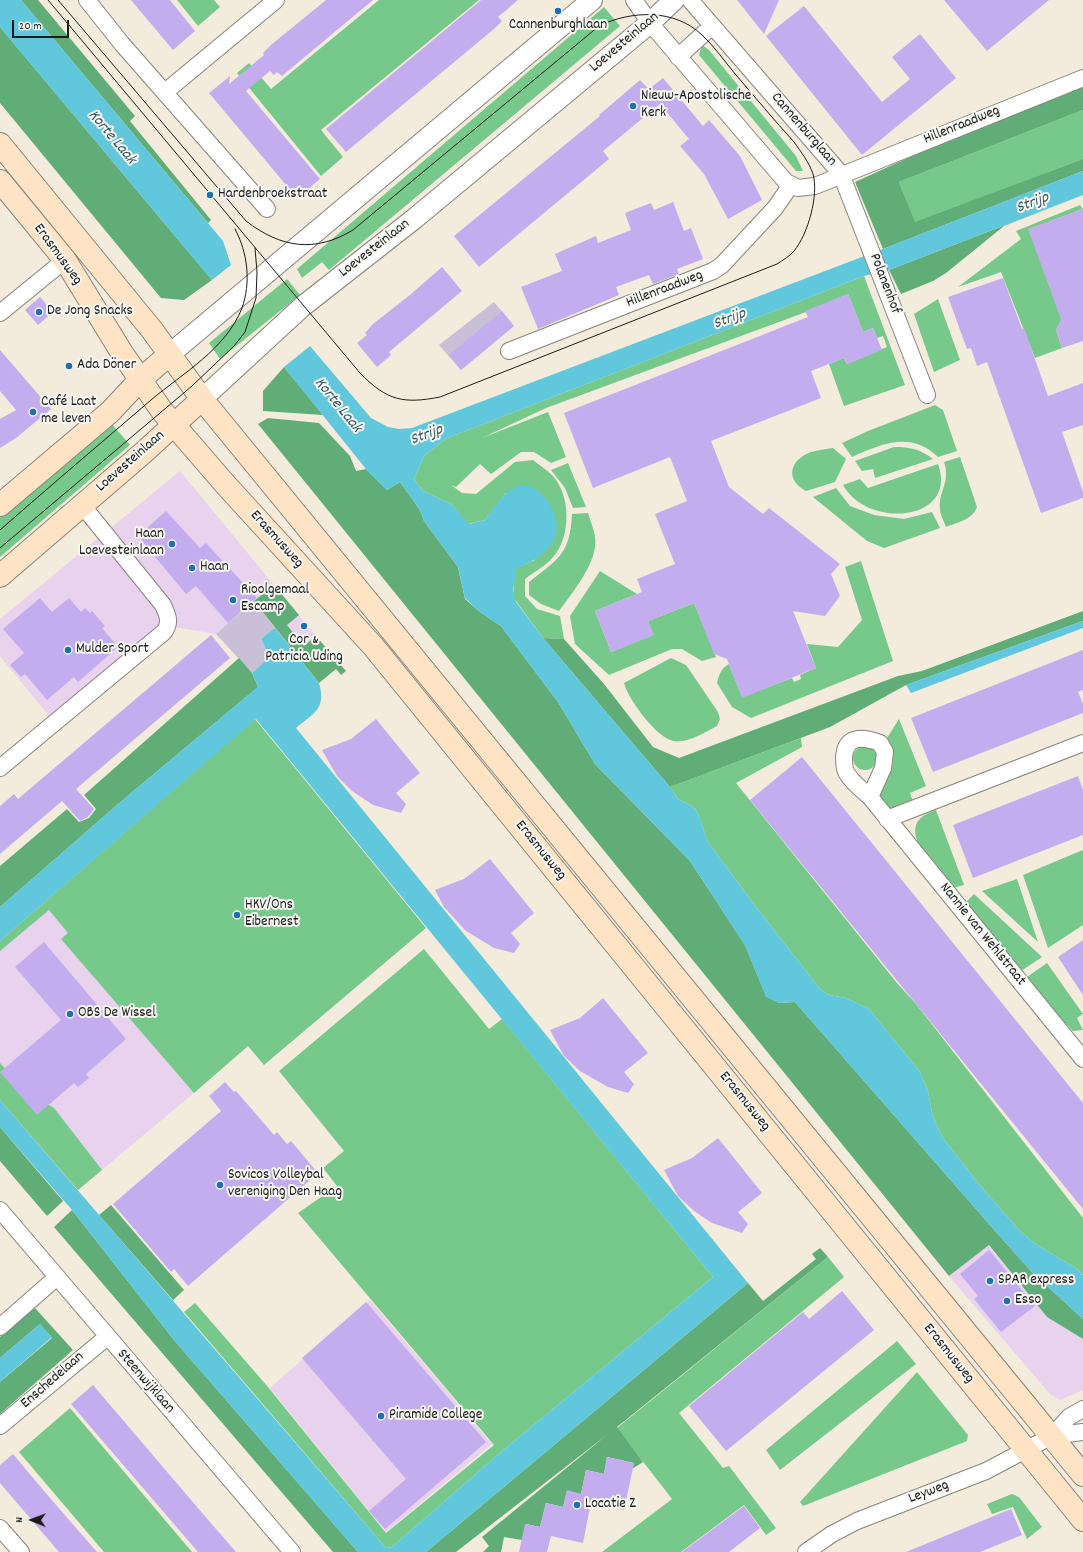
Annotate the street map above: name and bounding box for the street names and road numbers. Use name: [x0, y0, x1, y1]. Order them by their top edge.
street label: Loevesteinlaan: [587, 9, 663, 77]
street label: Cannenburglaan: [766, 90, 840, 170]
street label: Hillenraadweg: [921, 103, 1003, 149]
street label: Loevesteinlaan: [336, 216, 414, 282]
street label: Erasmusweg: [29, 221, 85, 289]
street label: Polanenhof: [864, 251, 904, 317]
street label: Hillenraadweg: [624, 267, 706, 313]
street label: Loevesteinlaan: [93, 427, 169, 497]
street label: Erasmusweg: [245, 507, 307, 573]
street label: Erasmusweg: [510, 817, 570, 885]
street label: Nannie van Wehlstraat: [935, 880, 1029, 990]
street label: Erasmusweg: [714, 1068, 774, 1136]
street label: Erasmusweg: [918, 1320, 978, 1388]
street label: Steenwijklaan: [112, 1346, 178, 1418]
street label: Enschedelaan: [18, 1349, 88, 1413]
street label: Leyweg: [906, 1477, 952, 1509]

